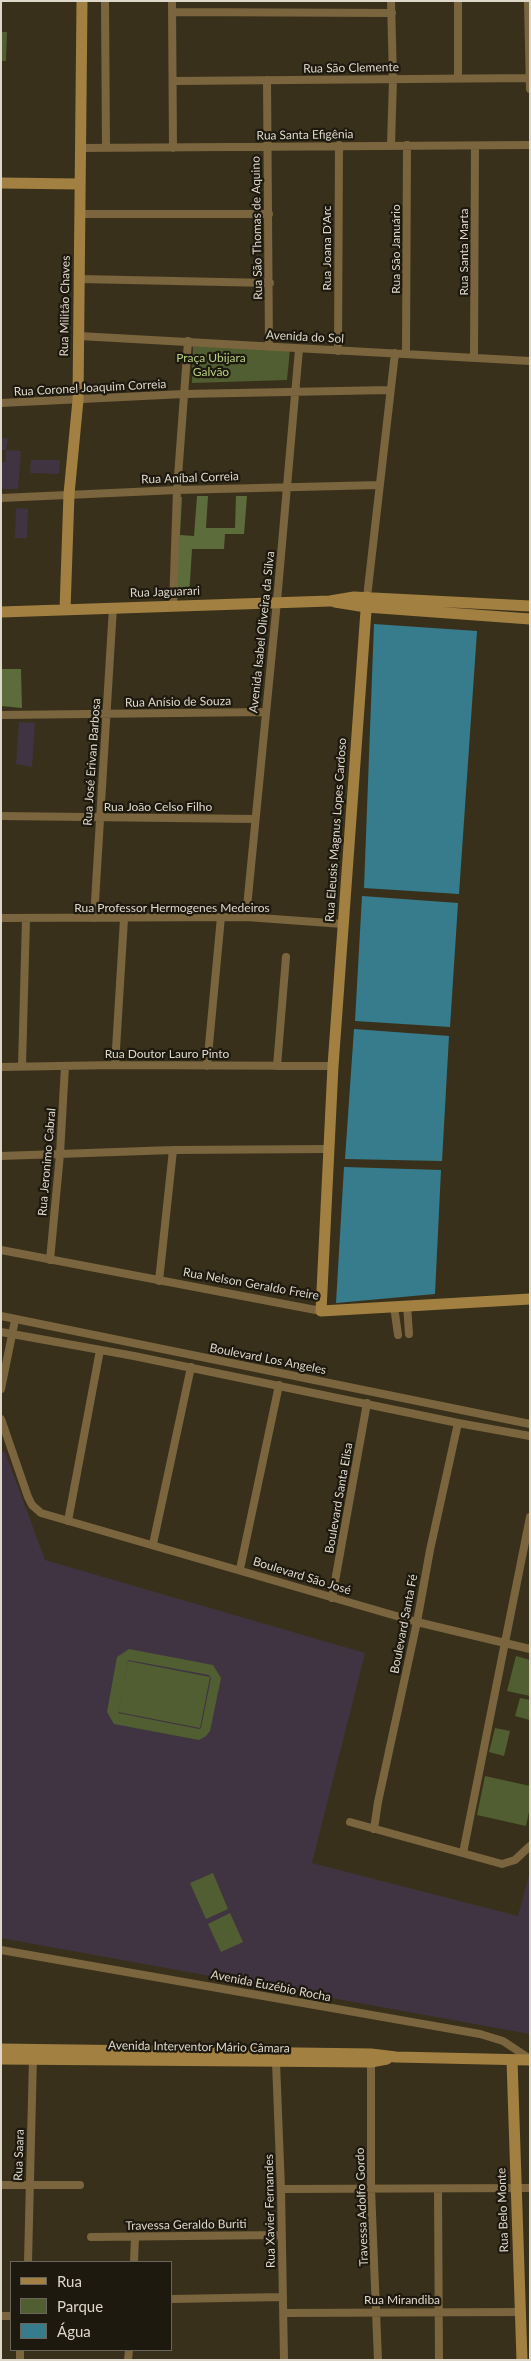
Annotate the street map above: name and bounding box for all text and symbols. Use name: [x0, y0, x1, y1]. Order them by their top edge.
street label: Rua São Clemente: [303, 60, 399, 76]
street label: Rua Santa Efigênia: [256, 127, 354, 143]
street label: Rua São Thomas de Aquino: [249, 156, 265, 300]
street label: Rua São Januário: [389, 204, 403, 294]
street label: Rua Joana D'Arc: [320, 205, 334, 291]
street label: Rua Santa Marta: [457, 209, 471, 295]
street label: Rua Militão Chaves: [57, 255, 73, 357]
street label: Avenida do Sol: [266, 328, 344, 346]
park label: Praça Ubijara Galvão: [176, 351, 246, 379]
street label: Rua Coronel Joaquim Correia: [13, 377, 167, 399]
street label: Rua Aníbal Correia: [141, 469, 239, 487]
street label: Avenida Isabel Oliveira da Silva: [246, 551, 278, 713]
street label: Rua Jaguarari: [130, 584, 200, 600]
street label: Rua Anísio de Souza: [125, 694, 231, 710]
street label: Rua José Erivan Barbosa: [80, 698, 104, 826]
street label: Rua Eleusis Magnus Lopes Cardoso: [322, 738, 350, 922]
street label: Rua João Celso Filho: [104, 800, 212, 814]
street label: Rua Professor Hermogenes Medeiros: [74, 901, 270, 915]
street label: Rua Doutor Lauro Pinto: [105, 1047, 229, 1061]
street label: Rua Jeronimo Cabral: [35, 1107, 59, 1217]
street label: Rua Nelson Geraldo Freire: [182, 1265, 320, 1303]
street label: Boulevard Los Angeles: [208, 1341, 328, 1377]
street label: Boulevard Santa Elisa: [322, 1441, 356, 1555]
street label: Boulevard São José: [251, 1554, 353, 1598]
street label: Boulevard Santa Fé: [387, 1573, 421, 1675]
street label: Avenida Euzébio Rocha: [210, 1967, 332, 2005]
street label: Avenida Interventor Mário Câmara: [108, 2038, 290, 2056]
street label: Rua Saara: [11, 2129, 27, 2181]
street label: Travessa Adolfo Gordo: [353, 2147, 371, 2267]
street label: Rua Xavier Fernandes: [262, 2154, 278, 2268]
street label: Rua Belo Monte: [494, 2167, 512, 2253]
street label: Travessa Geraldo Buriti: [125, 2217, 247, 2233]
legend: [10, 2261, 172, 2351]
text: Rua: [57, 2272, 82, 2290]
street label: Rua Mirandiba: [364, 2293, 440, 2307]
text: Parque: [57, 2297, 103, 2315]
text: Água: [57, 2322, 91, 2340]

